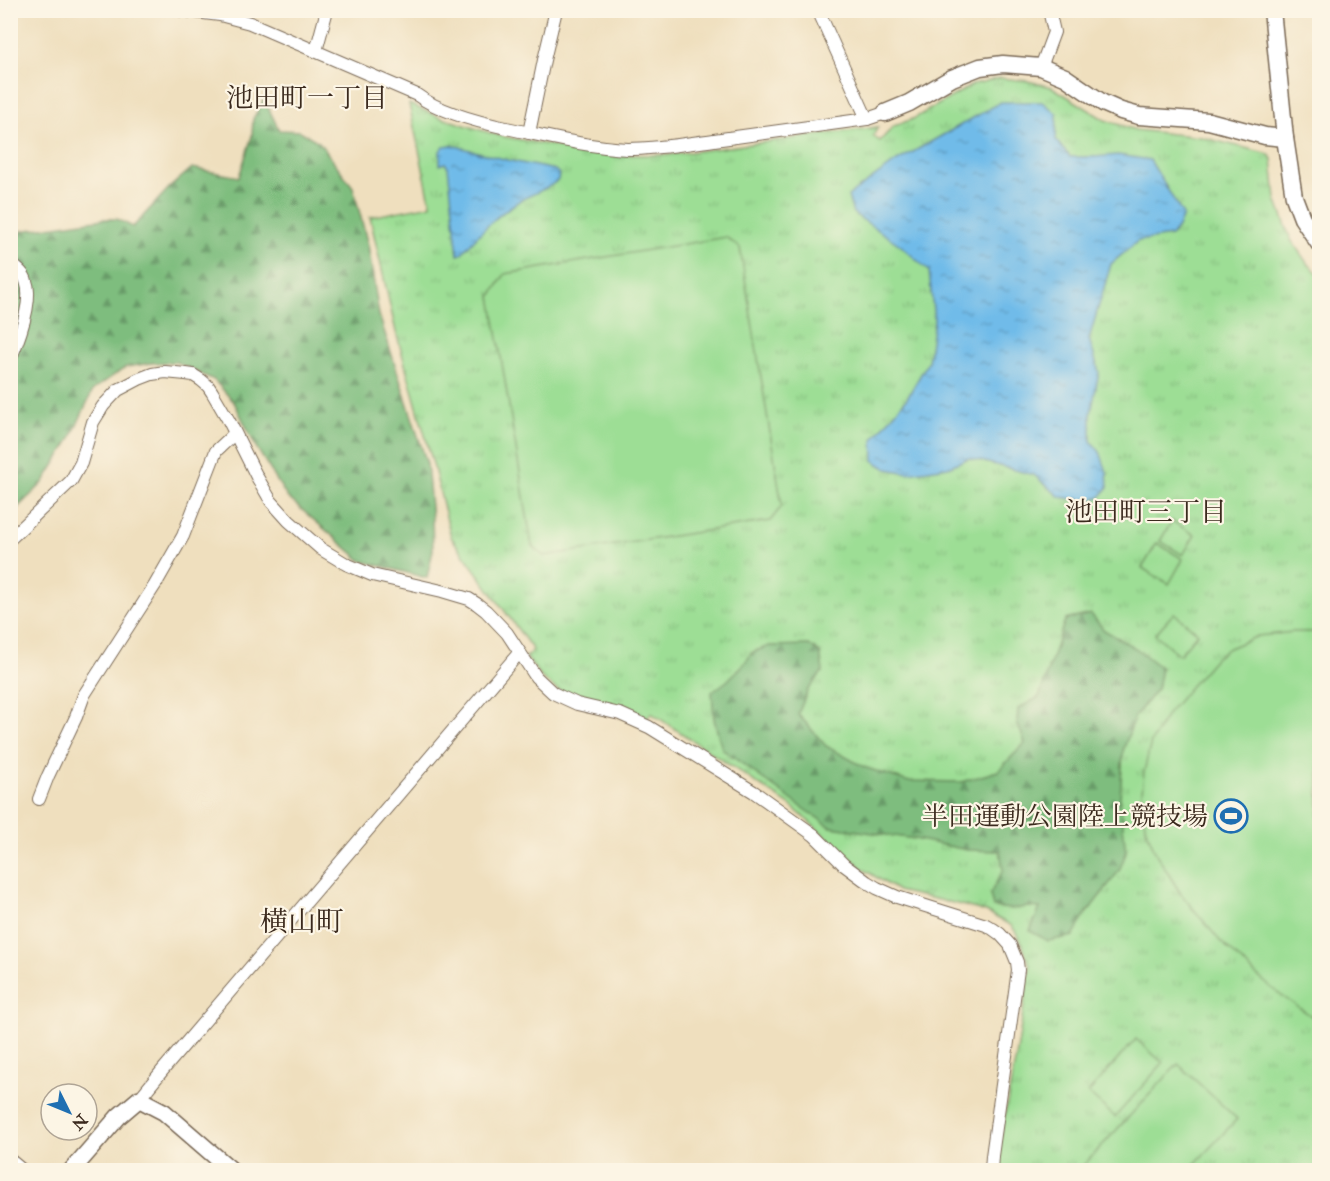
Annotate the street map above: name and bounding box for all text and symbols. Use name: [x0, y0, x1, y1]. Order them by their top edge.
district label: 池田町一丁目: [226, 82, 388, 115]
district label: 池田町三丁目: [1065, 496, 1227, 529]
sports icon: 半田運動公園陸上競技場: [1213, 798, 1249, 834]
place label: 半田運動公園陸上競技場: [922, 801, 1208, 833]
district label: 横山町: [260, 905, 344, 940]
north arrow: [39, 1082, 99, 1142]
text: N: [67, 1109, 92, 1134]

